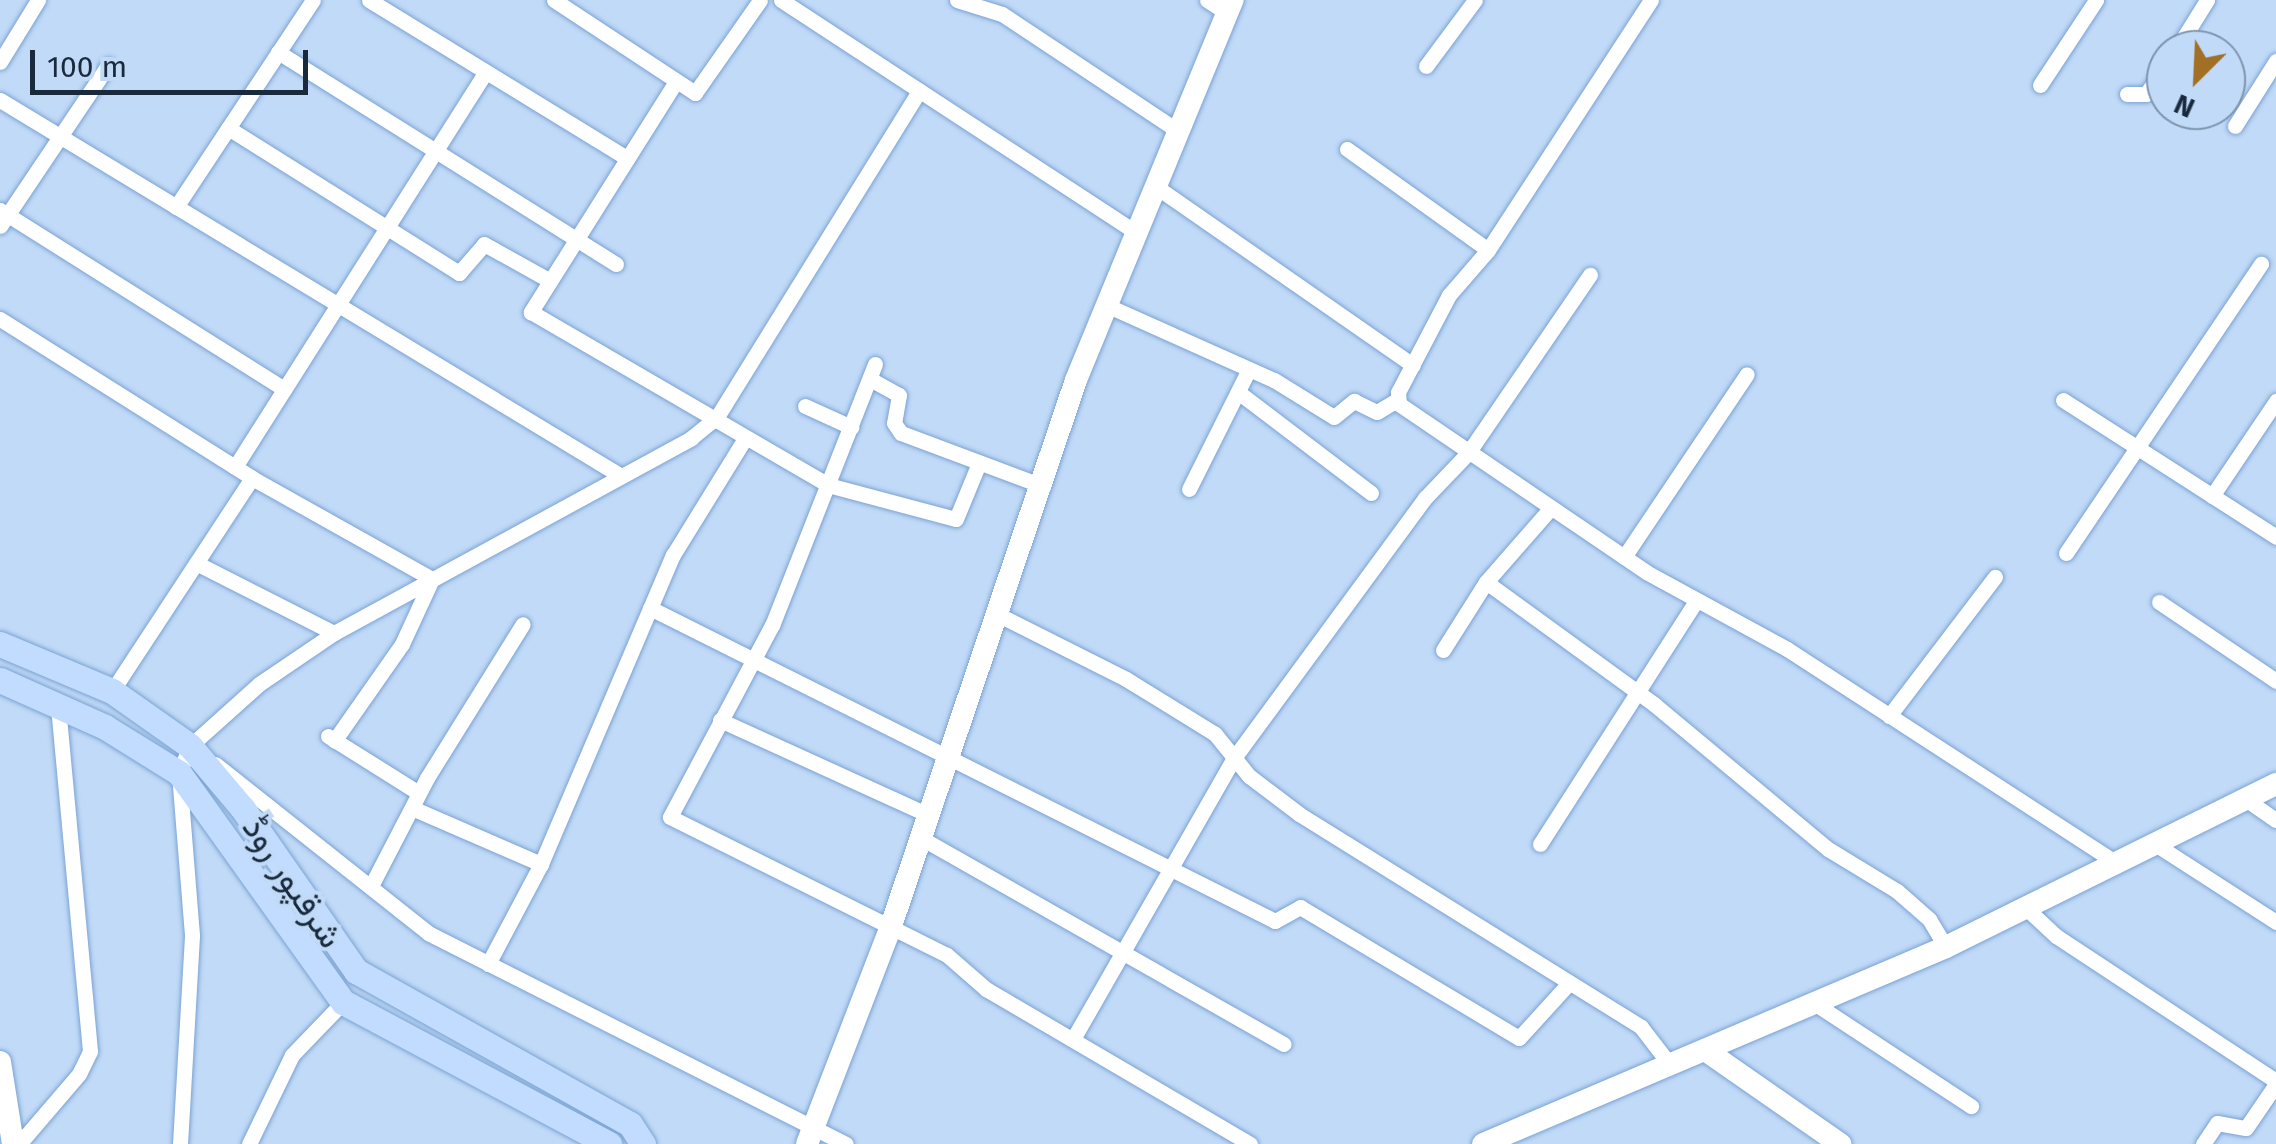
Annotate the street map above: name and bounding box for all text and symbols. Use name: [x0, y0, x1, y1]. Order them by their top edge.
scale bar: [35, 30, 312, 92]
north arrow: [2146, 30, 2246, 130]
text: 100 m: [47, 49, 127, 85]
text: N: [2169, 87, 2200, 125]
street label: شرقپور روڈ: [234, 808, 352, 956]

